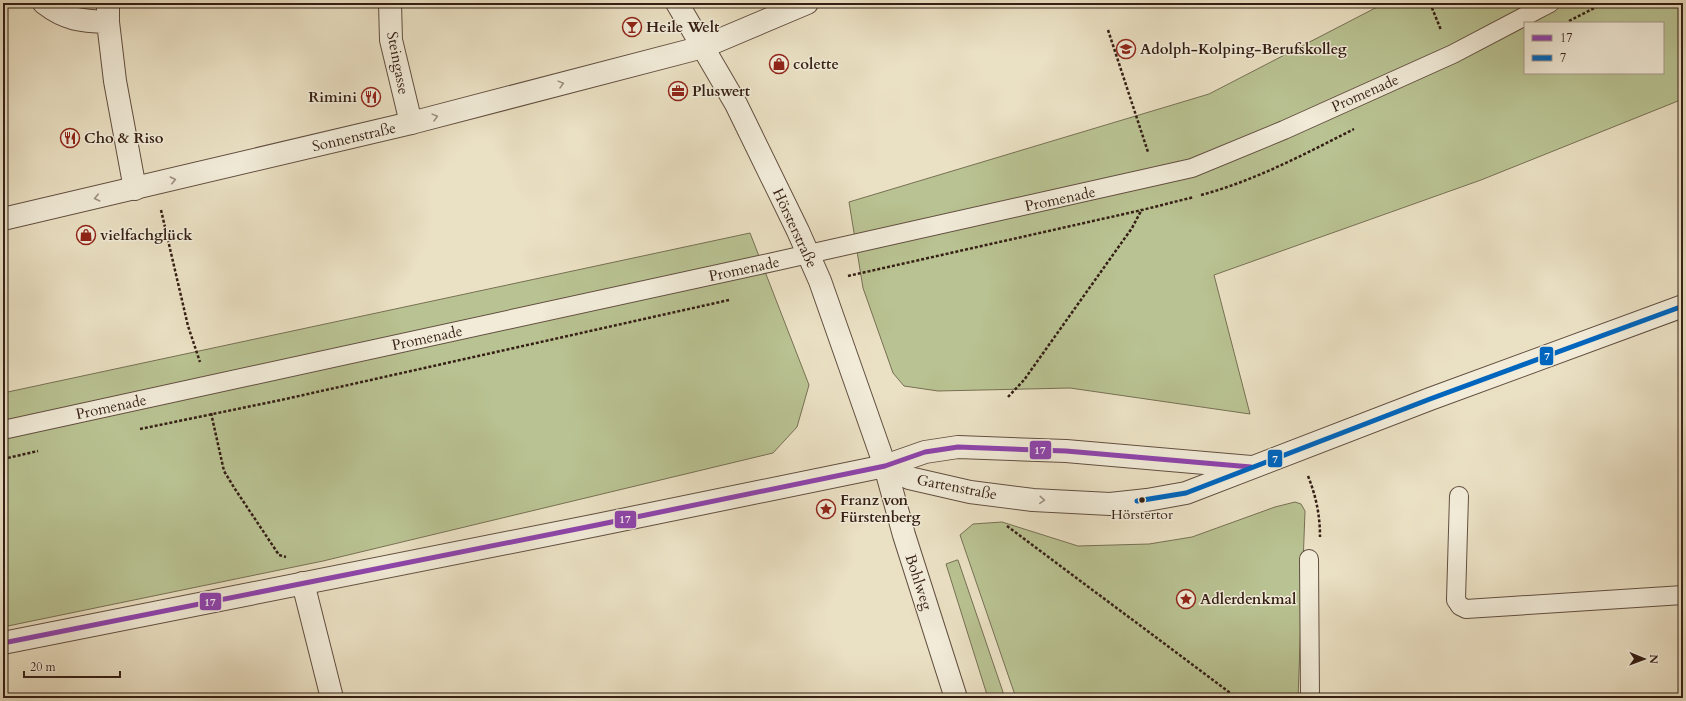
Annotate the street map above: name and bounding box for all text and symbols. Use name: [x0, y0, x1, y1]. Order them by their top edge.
bar icon: Heile Welt: [621, 16, 643, 38]
place label: Heile Welt: [646, 17, 720, 37]
legend: [1524, 22, 1664, 74]
street label: Steingasse: [382, 30, 414, 96]
text: 17: [1560, 30, 1572, 46]
school or university icon: Adolph-Kolping-Berufskolleg: [1115, 38, 1137, 60]
place label: Adolph-Kolping-Berufskolleg: [1140, 39, 1347, 59]
text: 7: [1560, 50, 1566, 66]
shop icon: colette: [768, 53, 790, 75]
place label: colette: [793, 54, 839, 74]
street label: Promenade: [1328, 69, 1402, 117]
one-way arrow: [557, 80, 564, 89]
office icon: Pluswert: [667, 80, 689, 102]
place label: Pluswert: [692, 81, 751, 101]
restaurant icon: Rimini: [360, 86, 382, 108]
place label: Rimini: [308, 87, 357, 107]
one-way arrow: [432, 113, 439, 122]
street label: Sonnenstraße: [310, 118, 398, 156]
restaurant icon: Cho & Riso: [59, 127, 81, 149]
place label: Cho & Riso: [84, 128, 164, 148]
one-way arrow: [169, 176, 176, 185]
street label: Promenade: [1023, 182, 1097, 216]
street label: Hörsterstraße: [768, 185, 822, 271]
one-way arrow: [94, 193, 100, 201]
shop icon: vielfachglück: [75, 224, 97, 246]
place label: vielfachglück: [100, 225, 193, 245]
street label: Promenade: [707, 252, 781, 286]
street label: Promenade: [390, 321, 464, 355]
line badge: 7: [1539, 346, 1554, 366]
text: 7: [1544, 349, 1550, 364]
street label: Promenade: [74, 390, 148, 424]
line badge: 17: [1029, 440, 1052, 460]
text: 17: [1034, 443, 1046, 458]
line badge: 7: [1267, 449, 1283, 468]
text: 7: [1272, 452, 1278, 467]
street label: Gartenstraße: [915, 469, 999, 505]
place label: Franz von Fürstenberg: [840, 490, 921, 527]
marker: Hörstertor: [1137, 495, 1147, 505]
one-way arrow: [1039, 496, 1045, 505]
place icon: Franz von Fürstenberg: [815, 498, 837, 520]
place label: Hörstertor: [1111, 505, 1174, 524]
line badge: 17: [614, 510, 637, 529]
text: 17: [619, 512, 631, 527]
street label: Bohlweg: [901, 552, 938, 613]
place icon: Adlerdenkmal: [1175, 588, 1197, 610]
place label: Adlerdenkmal: [1200, 589, 1297, 609]
line badge: 17: [199, 592, 222, 611]
text: 17: [204, 595, 216, 610]
north arrow: [1624, 639, 1664, 679]
scale bar: [24, 653, 120, 679]
text: N: [1646, 654, 1661, 665]
text: 20 m: [30, 659, 57, 675]

